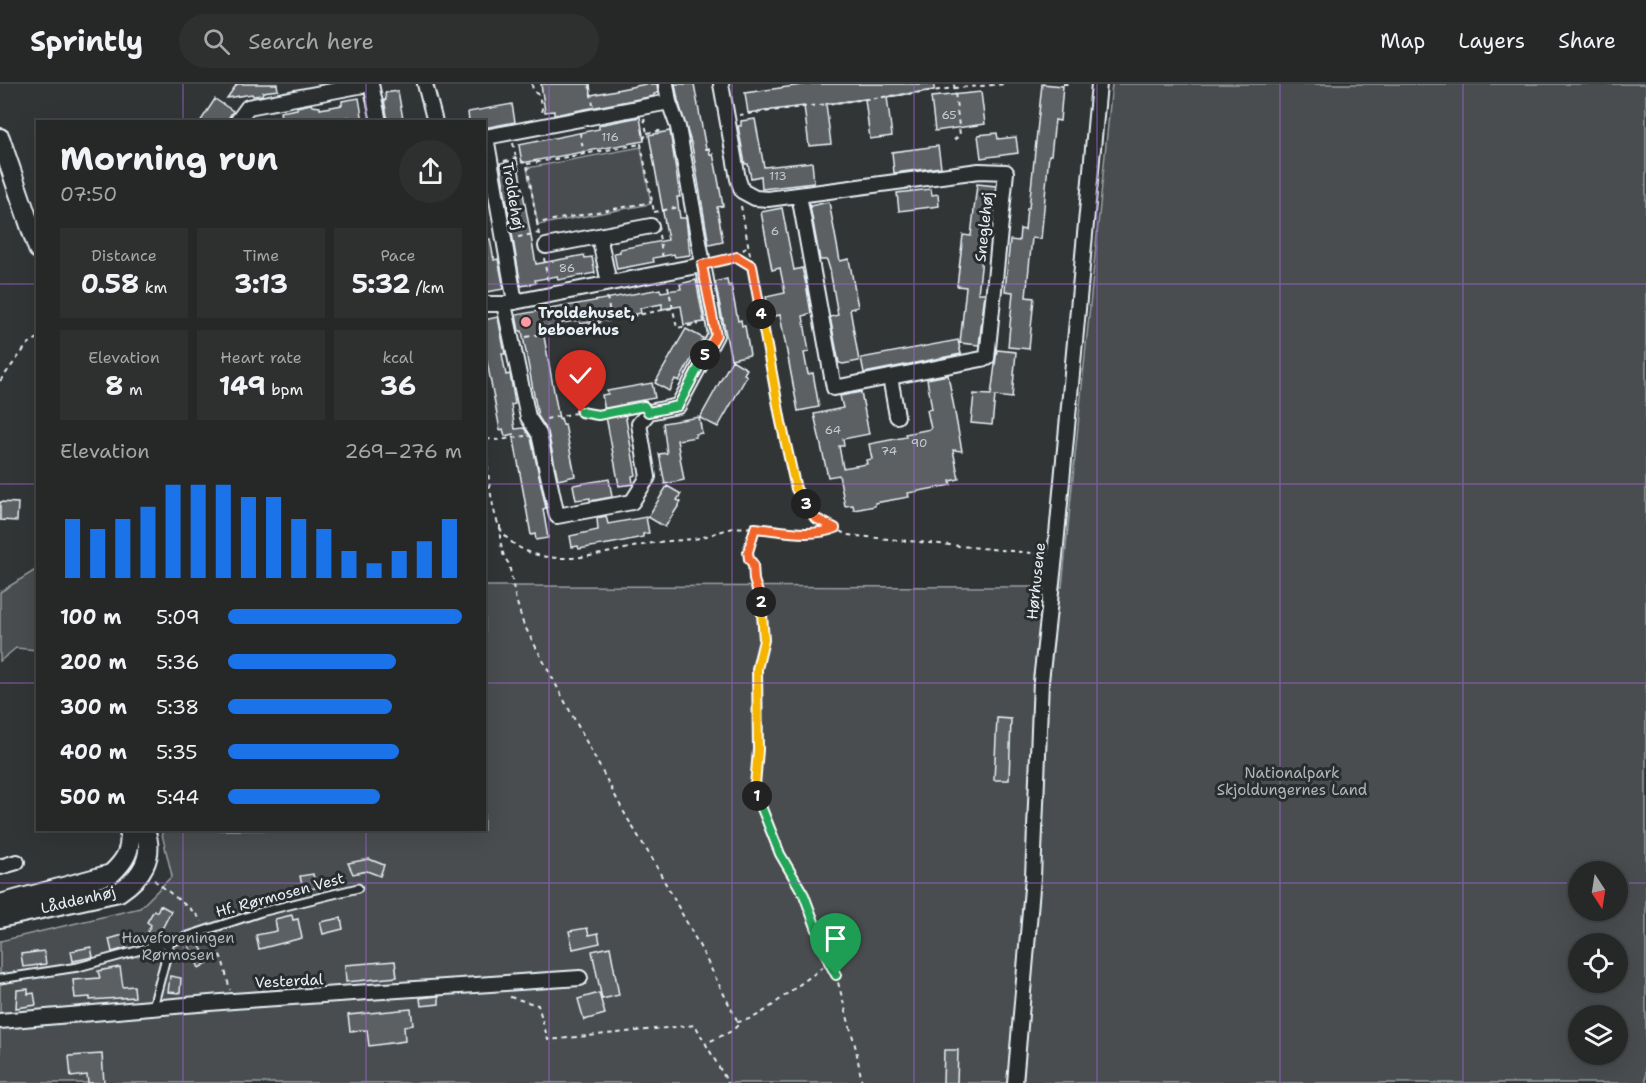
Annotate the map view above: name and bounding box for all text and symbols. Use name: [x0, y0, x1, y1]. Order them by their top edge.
search box: [179, 14, 599, 68]
text: Sprintly: [30, 22, 143, 60]
icon: search: [200, 25, 233, 58]
text: Search here: [248, 27, 374, 56]
text: Map: [1380, 27, 1425, 55]
text: Layers: [1458, 27, 1525, 55]
text: Share: [1558, 27, 1616, 55]
house number: 65: [941, 107, 957, 123]
house number: 116: [601, 129, 619, 145]
text: Morning run: [60, 136, 278, 181]
button: share: [399, 140, 462, 203]
street label: Troldehøj: [497, 161, 529, 231]
house number: 113: [769, 168, 787, 184]
text: 07:50: [60, 181, 117, 207]
street label: Sneglehøj: [970, 191, 998, 263]
house number: 6: [771, 223, 779, 239]
text: Distance: [91, 245, 157, 266]
text: Time: [243, 245, 279, 266]
text: Pace: [380, 245, 416, 266]
house number: 86: [559, 260, 575, 276]
text: 0.58: [81, 266, 139, 301]
text: 3:13: [234, 266, 288, 301]
text: 5:32: [352, 266, 410, 301]
text: km: [139, 277, 167, 298]
text: /km: [410, 277, 444, 298]
pin: 4: [746, 299, 776, 329]
place label: Troldehuset, beboerhus: [538, 303, 635, 340]
text: 4: [755, 303, 767, 324]
marker: Troldehuset, beboerhus: [519, 315, 533, 329]
pin: 5: [690, 340, 720, 370]
text: 5: [700, 344, 710, 365]
text: Elevation: [88, 347, 160, 368]
text: Heart rate: [220, 347, 302, 368]
text: kcal: [382, 347, 414, 368]
pin: [555, 350, 606, 412]
icon: check: [564, 359, 597, 392]
text: 8: [105, 368, 123, 403]
text: 149: [219, 368, 266, 403]
text: 36: [380, 368, 416, 403]
text: m: [123, 379, 143, 400]
text: bpm: [266, 379, 303, 400]
house number: 64: [825, 422, 841, 438]
house number: 90: [911, 435, 927, 451]
text: Elevation: [60, 438, 150, 464]
text: 269–276 m: [345, 438, 462, 464]
house number: 74: [881, 443, 897, 459]
pin: 3: [791, 489, 821, 519]
text: 3: [800, 493, 812, 514]
street label: Hørhusene: [1022, 541, 1050, 621]
pin: 2: [746, 587, 776, 617]
text: 2: [755, 591, 767, 612]
text: 100 m: [60, 604, 122, 630]
text: 5:09: [156, 604, 200, 630]
text: 200 m: [60, 649, 127, 675]
text: 5:36: [156, 649, 199, 675]
text: 300 m: [60, 694, 127, 720]
text: 5:38: [156, 694, 199, 720]
text: 400 m: [60, 739, 127, 765]
text: 5:35: [156, 739, 198, 765]
park label: Nationalpark Skjoldungernes Land: [1217, 763, 1368, 800]
pin: 1: [742, 781, 772, 811]
text: 500 m: [60, 784, 126, 810]
text: 5:44: [156, 784, 199, 810]
text: 1: [753, 785, 761, 806]
north arrow: [1568, 861, 1628, 921]
map controls: [1568, 861, 1628, 1065]
street label: Hf. Rørmosen Vest: [213, 868, 347, 922]
street label: Låddenhøj: [39, 882, 117, 918]
pin: [810, 913, 861, 975]
icon: arrive: [819, 922, 852, 955]
park label: Haveforeningen Rørmosen: [122, 928, 234, 965]
button: locate: [1568, 933, 1628, 993]
street label: Vesterdal: [254, 969, 324, 993]
button: layers: [1568, 1005, 1628, 1065]

